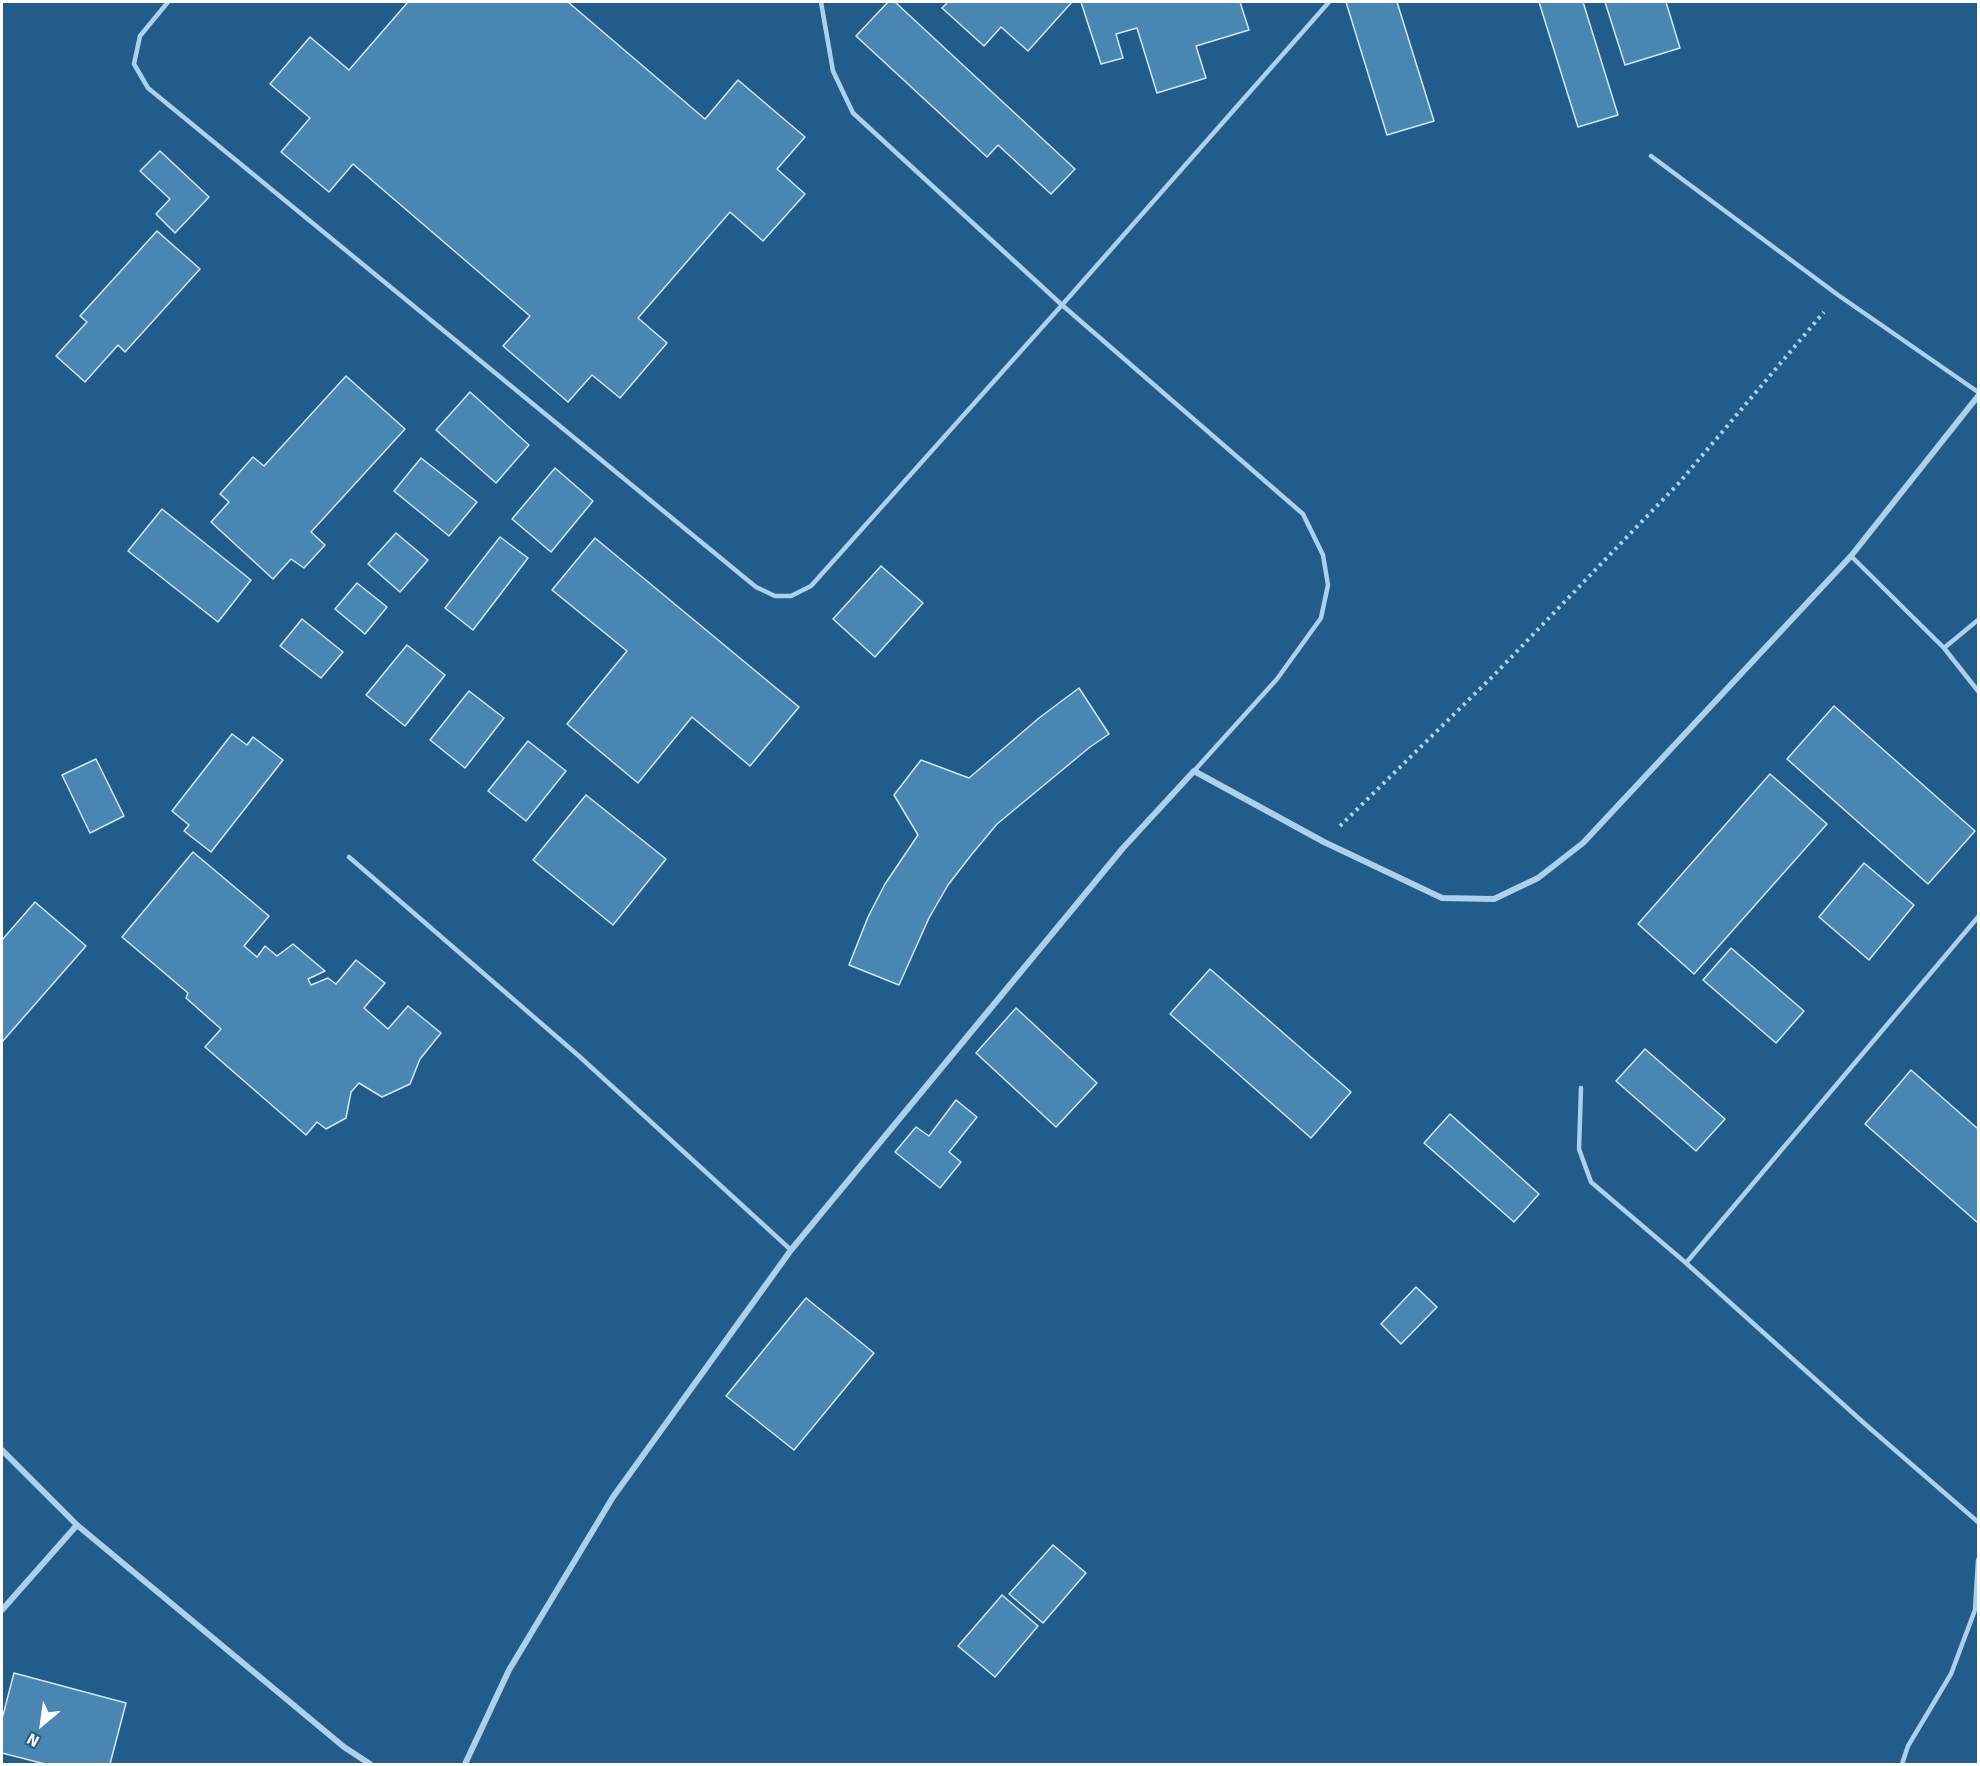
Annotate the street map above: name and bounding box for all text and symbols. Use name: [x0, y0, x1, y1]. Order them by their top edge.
north arrow: [12, 1694, 72, 1754]
text: N: [24, 1728, 43, 1751]

